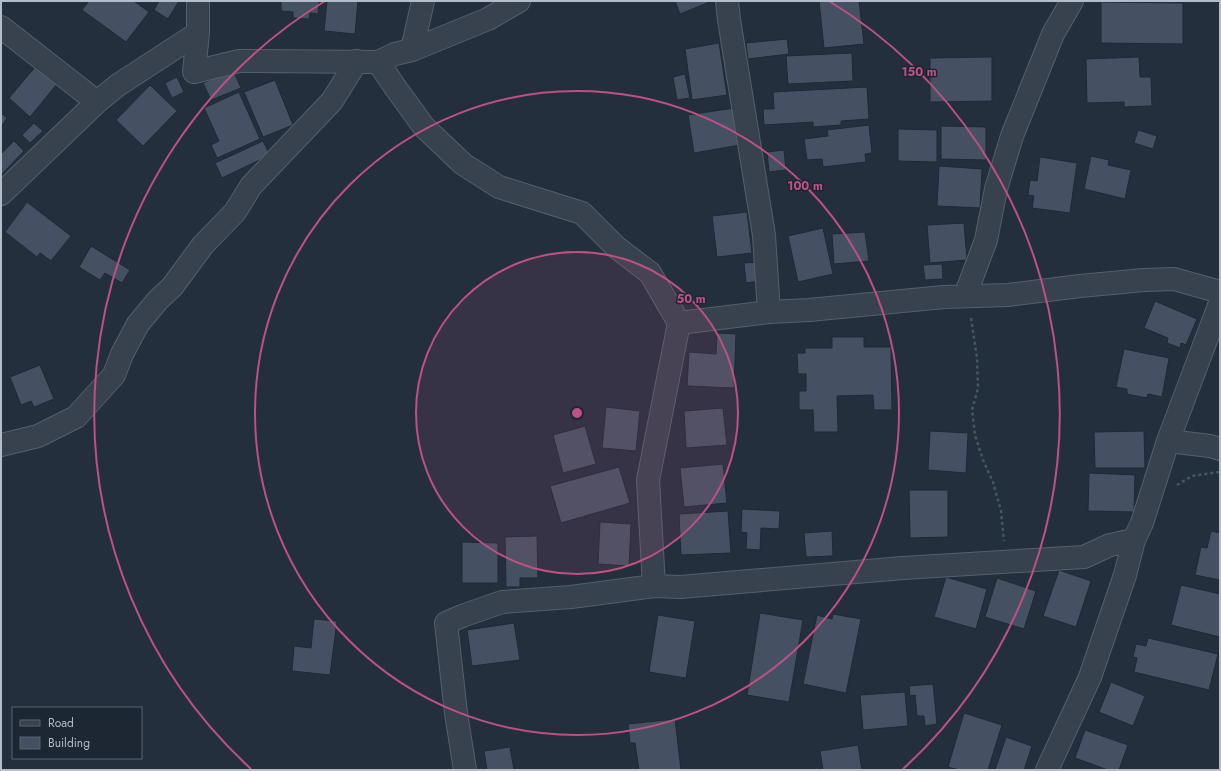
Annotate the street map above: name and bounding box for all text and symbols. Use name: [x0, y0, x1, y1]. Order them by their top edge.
text: 150 m: [901, 63, 937, 81]
text: 100 m: [787, 177, 823, 195]
text: 50 m: [676, 290, 706, 308]
centre of rings: [570, 406, 584, 420]
legend: [12, 707, 142, 759]
text: Road: [48, 714, 74, 732]
text: Building: [48, 734, 90, 752]

